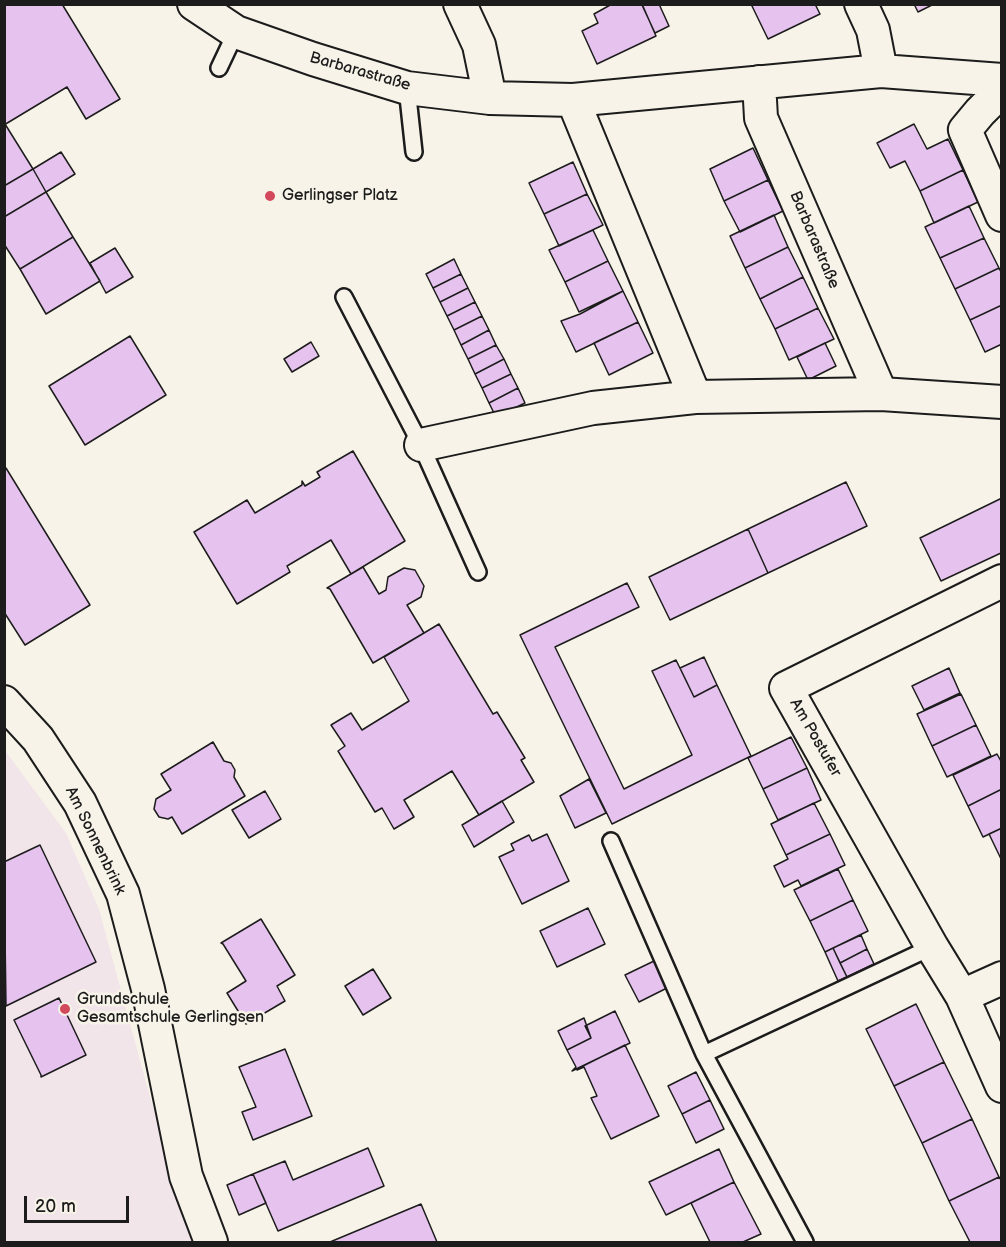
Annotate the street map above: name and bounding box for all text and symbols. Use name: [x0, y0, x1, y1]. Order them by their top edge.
street label: Barbarastraße: [307, 48, 413, 96]
place label: Gerlingser Platz: [282, 186, 397, 206]
street label: Barbarastraße: [785, 188, 843, 292]
marker: Gerlingser Platz: [263, 189, 277, 203]
street label: Am Postufer: [785, 695, 845, 781]
street label: Am Sonnenbrink: [60, 784, 130, 898]
place label: Grundschule Gesamtschule Gerlingsen: [77, 990, 264, 1028]
marker: Grundschule Gesamtschule Gerlingsen: [58, 1002, 72, 1016]
scale bar: [27, 1184, 132, 1222]
text: 20 m: [35, 1196, 76, 1217]

